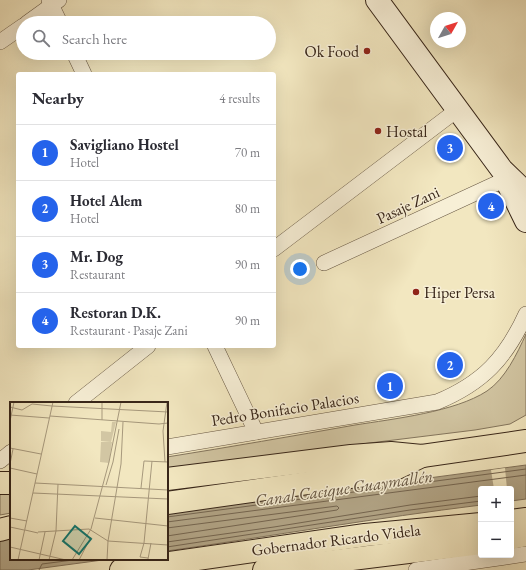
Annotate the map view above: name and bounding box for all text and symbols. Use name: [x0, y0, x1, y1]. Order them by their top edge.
north arrow: [430, 12, 466, 48]
search box: [16, 16, 276, 60]
icon: search: [30, 27, 52, 49]
text: Search here: [62, 29, 127, 48]
place label: Ok Food: [304, 41, 360, 62]
marker: Ok Food: [362, 46, 372, 56]
text: Nearby: [32, 87, 84, 109]
text: 4 results: [219, 90, 260, 107]
place label: Hostal: [386, 121, 427, 142]
marker: Hostal: [373, 126, 383, 136]
pin: 3: [437, 133, 463, 163]
text: Savigliano Hostel: [70, 135, 179, 154]
text: 1: [42, 144, 48, 161]
text: 70 m: [235, 144, 260, 161]
text: Hotel: [70, 154, 99, 171]
street label: Pasaje Zani: [373, 181, 443, 229]
text: Hotel Alem: [70, 191, 142, 210]
pin: 4: [478, 191, 504, 221]
text: 2: [42, 200, 48, 217]
text: 80 m: [235, 200, 260, 217]
text: Hotel: [70, 210, 99, 227]
text: Mr. Dog: [70, 247, 123, 266]
text: 3: [42, 256, 48, 273]
text: 90 m: [235, 256, 260, 273]
your location: [290, 259, 310, 279]
text: Restaurant: [70, 266, 125, 283]
place label: Hiper Persa: [424, 282, 496, 303]
marker: Hiper Persa: [411, 287, 421, 297]
text: Restoran D.K.: [70, 303, 161, 322]
text: 4: [42, 312, 48, 329]
text: 90 m: [235, 312, 260, 329]
text: Restaurant · Pasaje Zani: [70, 322, 188, 339]
pin: 2: [437, 350, 463, 380]
pin: 1: [377, 371, 403, 401]
street label: Pedro Bonifacio Palacios: [210, 387, 360, 431]
inset map: [10, 402, 168, 560]
water label: Canal Cacique Guaymallén: [254, 465, 435, 512]
map controls: [478, 486, 514, 558]
button: +: [478, 486, 514, 522]
street label: Gobernador Ricardo Videla: [250, 519, 422, 561]
button: −: [478, 522, 514, 558]

